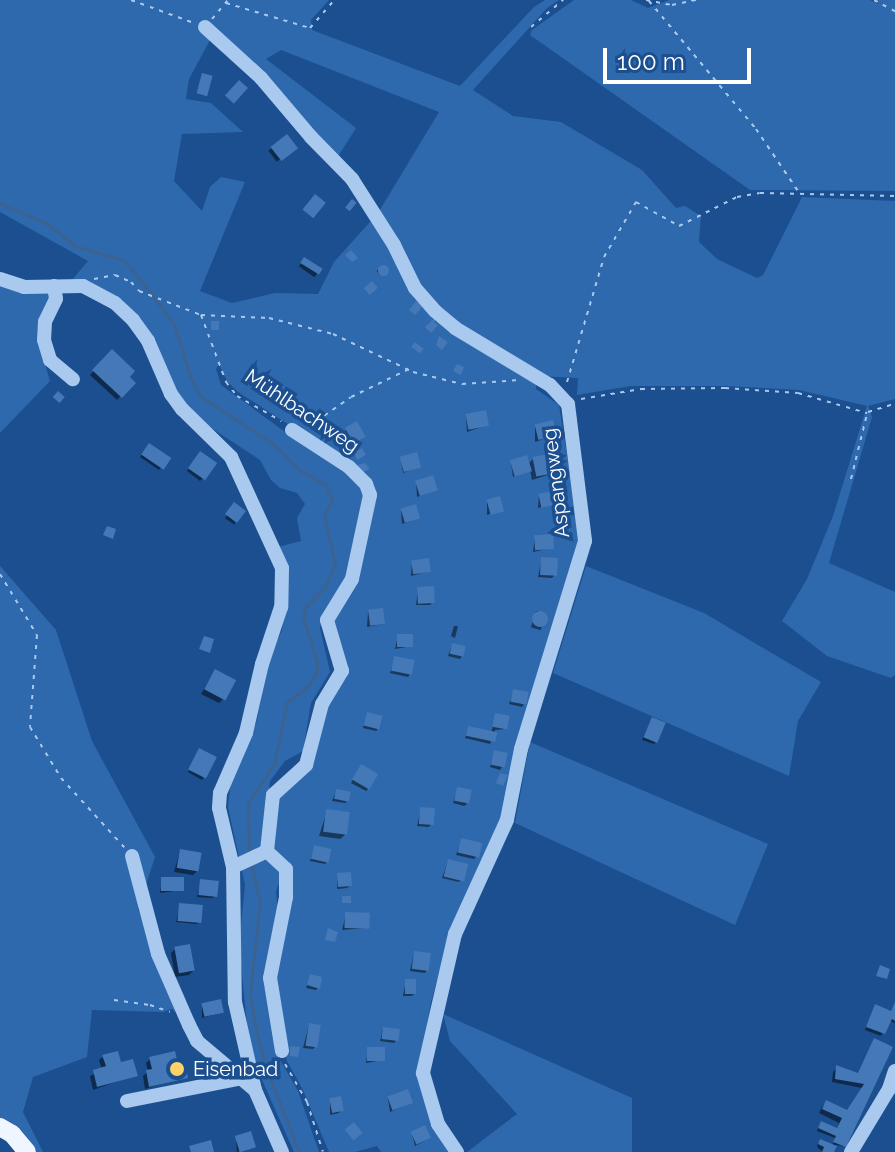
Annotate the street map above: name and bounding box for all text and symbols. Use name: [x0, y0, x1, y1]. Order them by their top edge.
scale bar: [607, 32, 755, 82]
text: 100 m: [617, 47, 685, 76]
street label: Mühlbachweg: [241, 364, 363, 458]
street label: Aspangweg: [537, 427, 575, 539]
place label: Eisenbad: [193, 1057, 278, 1081]
marker: Eisenbad: [168, 1060, 186, 1078]

